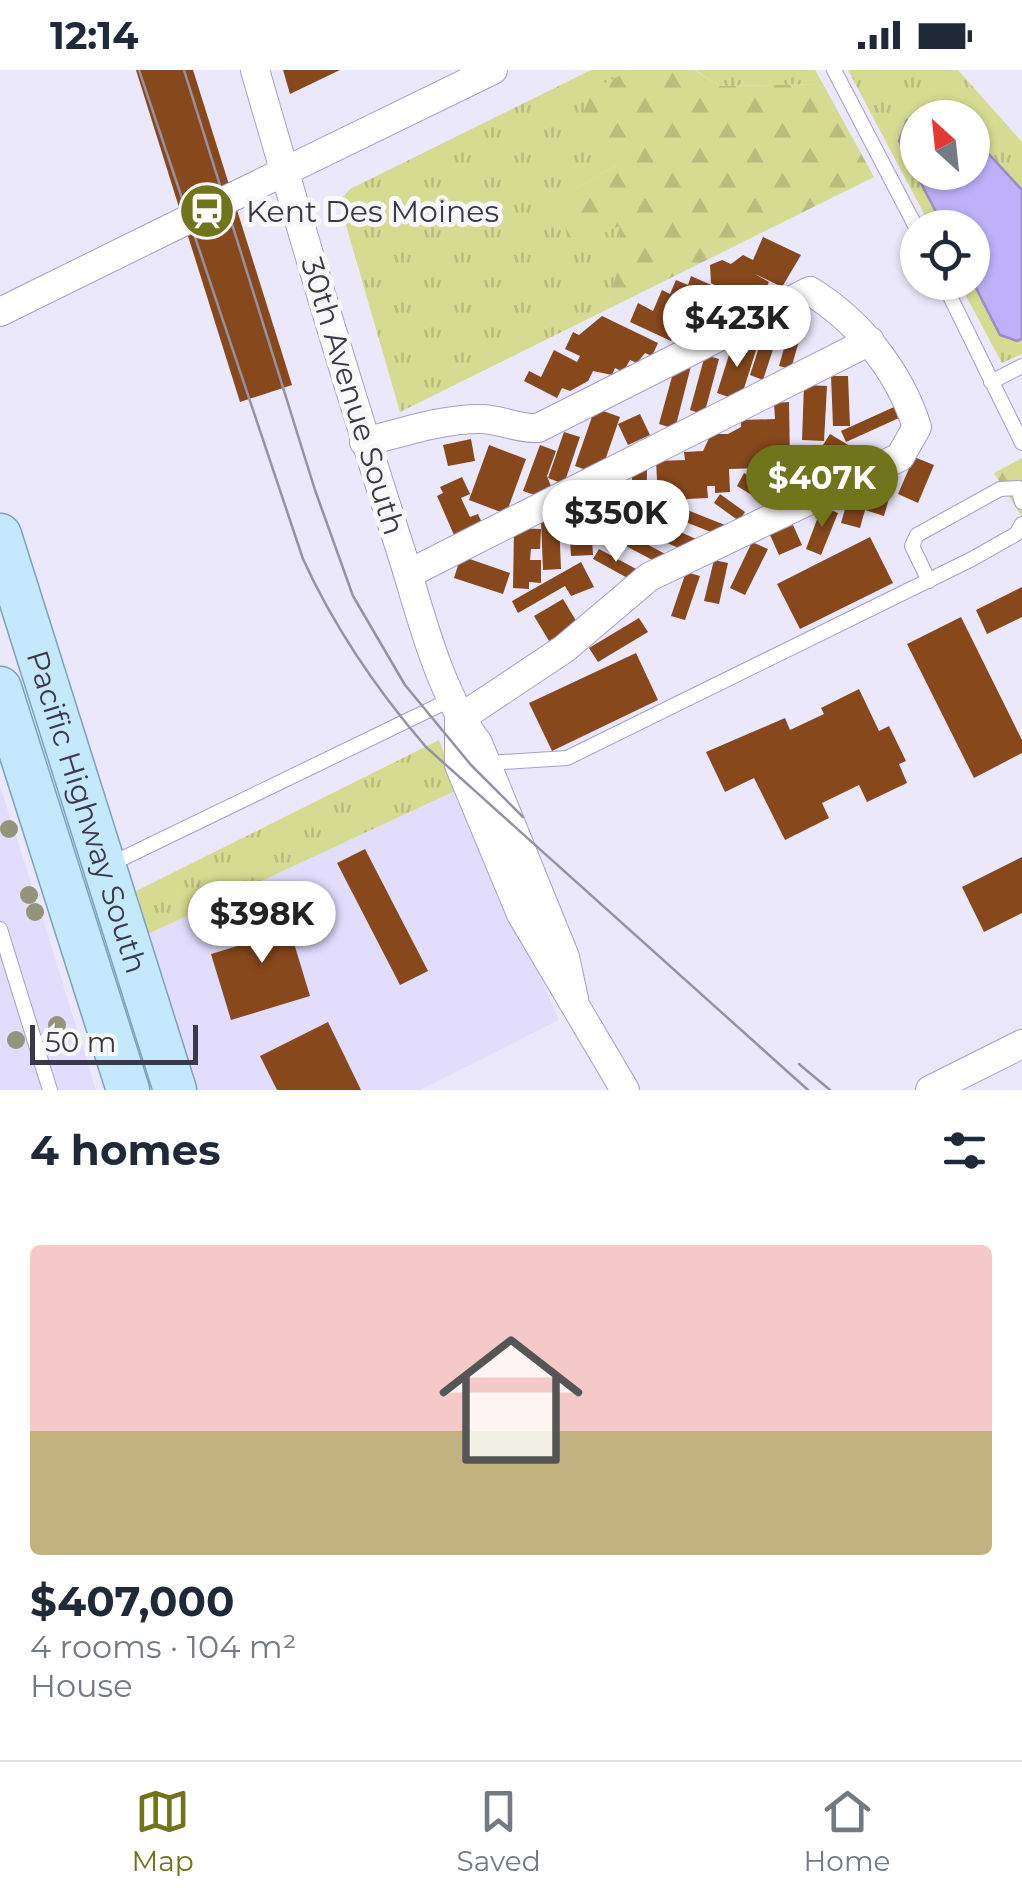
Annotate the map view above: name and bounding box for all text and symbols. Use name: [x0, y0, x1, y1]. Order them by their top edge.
text: 12:14: [50, 12, 138, 59]
north arrow: [900, 100, 990, 190]
map controls: [900, 100, 990, 300]
station icon: Kent Des Moines: [177, 181, 237, 241]
place label: Kent Des Moines: [246, 193, 499, 230]
button: locate: [900, 210, 990, 300]
street label: 30th Avenue South: [293, 253, 413, 539]
pin: $423K: [667, 285, 807, 370]
text: $423K: [685, 298, 789, 337]
pin: $407K: [752, 445, 892, 530]
text: $407K: [768, 458, 876, 497]
pin: $350K: [546, 480, 686, 565]
text: $350K: [564, 493, 668, 532]
street label: Pacific Highway South: [19, 646, 155, 978]
pin: $398K: [192, 881, 332, 966]
text: $398K: [210, 894, 314, 933]
scale bar: [30, 1020, 198, 1064]
text: 50 m: [45, 1025, 116, 1059]
icon: filters: [937, 1123, 992, 1178]
text: 4 homes: [30, 1124, 221, 1176]
icon: home: [421, 1310, 601, 1490]
text: $407,000: [30, 1575, 235, 1627]
text: 4 rooms · 104 m²: [30, 1627, 296, 1666]
text: House: [30, 1666, 133, 1705]
tab: Map: [131, 1784, 194, 1878]
tab: Saved: [457, 1784, 541, 1878]
tab: Home: [804, 1784, 891, 1878]

